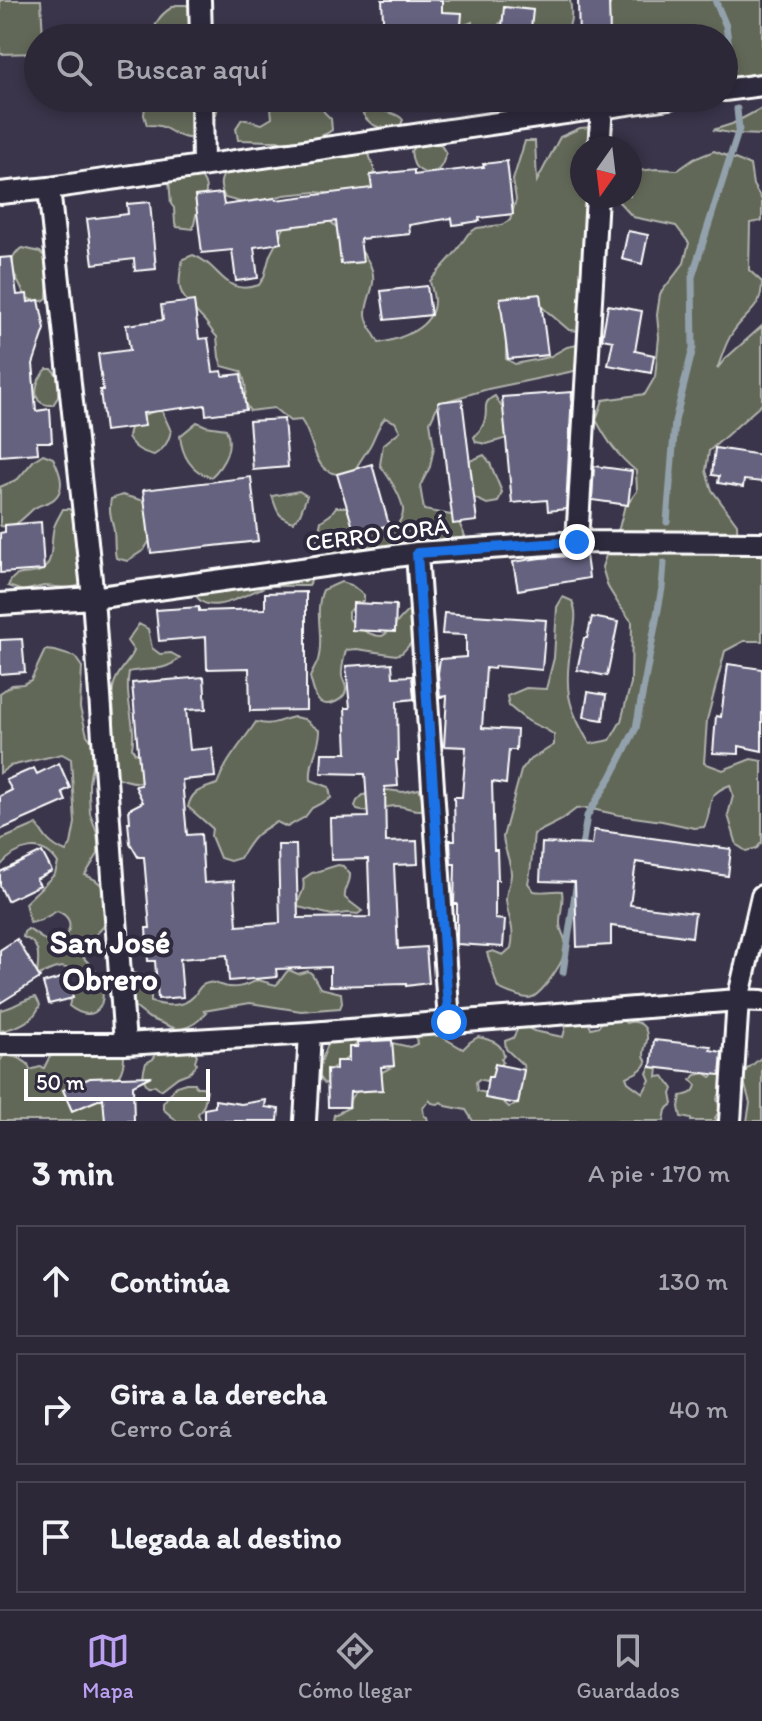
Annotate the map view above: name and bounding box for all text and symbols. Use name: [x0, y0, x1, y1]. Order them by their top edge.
search box: [24, 24, 738, 112]
icon: search: [52, 46, 96, 90]
text: Buscar aquí: [116, 50, 268, 87]
north arrow: [570, 136, 642, 208]
street label: CERRO CORÁ: [304, 511, 450, 557]
route end: [559, 524, 595, 560]
district label: San José Obrero: [50, 923, 170, 998]
route start: [431, 1004, 467, 1040]
scale bar: [24, 1065, 210, 1101]
text: 50 m: [36, 1069, 85, 1096]
text: 3 min: [32, 1153, 114, 1194]
text: A pie · 170 m: [588, 1157, 730, 1189]
icon: ahead: [34, 1259, 78, 1303]
text: Continúa: [110, 1263, 230, 1300]
text: 130 m: [658, 1265, 728, 1297]
text: Gira a la derecha: [110, 1375, 327, 1412]
icon: right: [34, 1387, 78, 1431]
text: 40 m: [669, 1393, 728, 1425]
text: Cerro Corá: [110, 1412, 232, 1444]
icon: arrive: [34, 1515, 78, 1559]
text: Llegada al destino: [110, 1519, 342, 1556]
tab: Mapa: [82, 1629, 134, 1704]
tab: Cómo llegar: [298, 1629, 412, 1704]
tab: Guardados: [577, 1629, 680, 1704]

